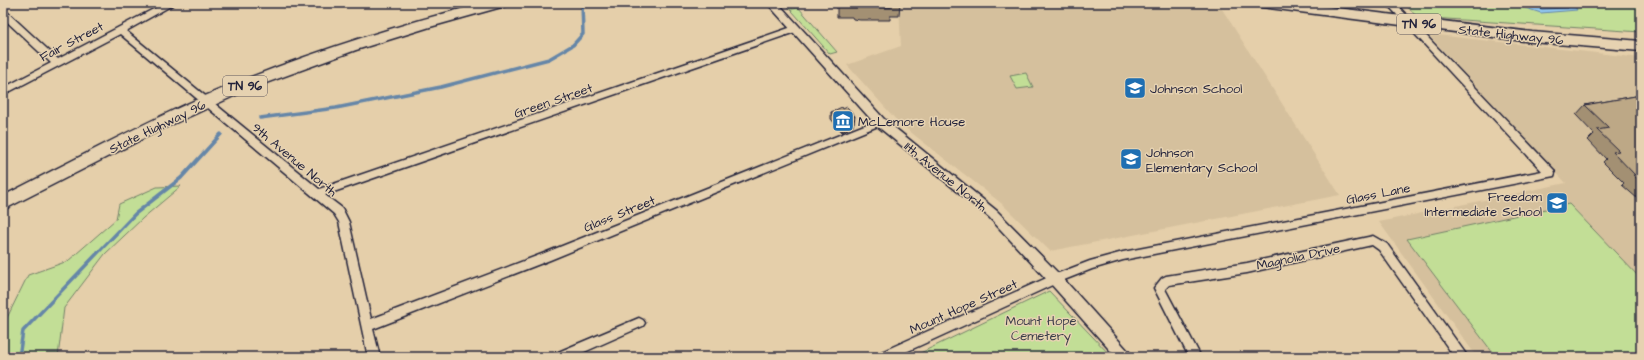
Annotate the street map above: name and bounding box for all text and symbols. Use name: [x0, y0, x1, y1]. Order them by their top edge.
road number: TN 96: [1397, 14, 1441, 34]
street label: Fair Street: [36, 17, 107, 66]
street label: State Highway 96: [1457, 21, 1564, 50]
school or university icon: Johnson School: [1122, 75, 1148, 101]
road number: TN 96: [223, 76, 267, 96]
street label: Green Street: [512, 79, 596, 123]
place label: Johnson School: [1150, 80, 1242, 98]
street label: State Highway 96: [106, 96, 209, 159]
museum icon: McLemore House: [830, 108, 856, 134]
place label: McLemore House: [858, 113, 965, 131]
street label: 9th Avenue North: [248, 119, 341, 201]
street label: 11th Avenue North: [900, 138, 991, 216]
place label: Johnson Elementary School: [1146, 144, 1258, 178]
school or university icon: Johnson Elementary School: [1118, 146, 1144, 172]
street label: Glass Lane: [1345, 179, 1412, 209]
place label: Freedom Intermediate School: [1424, 188, 1543, 221]
school or university icon: Freedom Intermediate School: [1544, 190, 1570, 216]
street label: Glass Street: [581, 191, 659, 237]
street label: Magnolia Drive: [1255, 239, 1342, 276]
street label: Mount Hope Street: [907, 275, 1021, 339]
park label: Mount Hope Cemetery: [1005, 312, 1077, 346]

